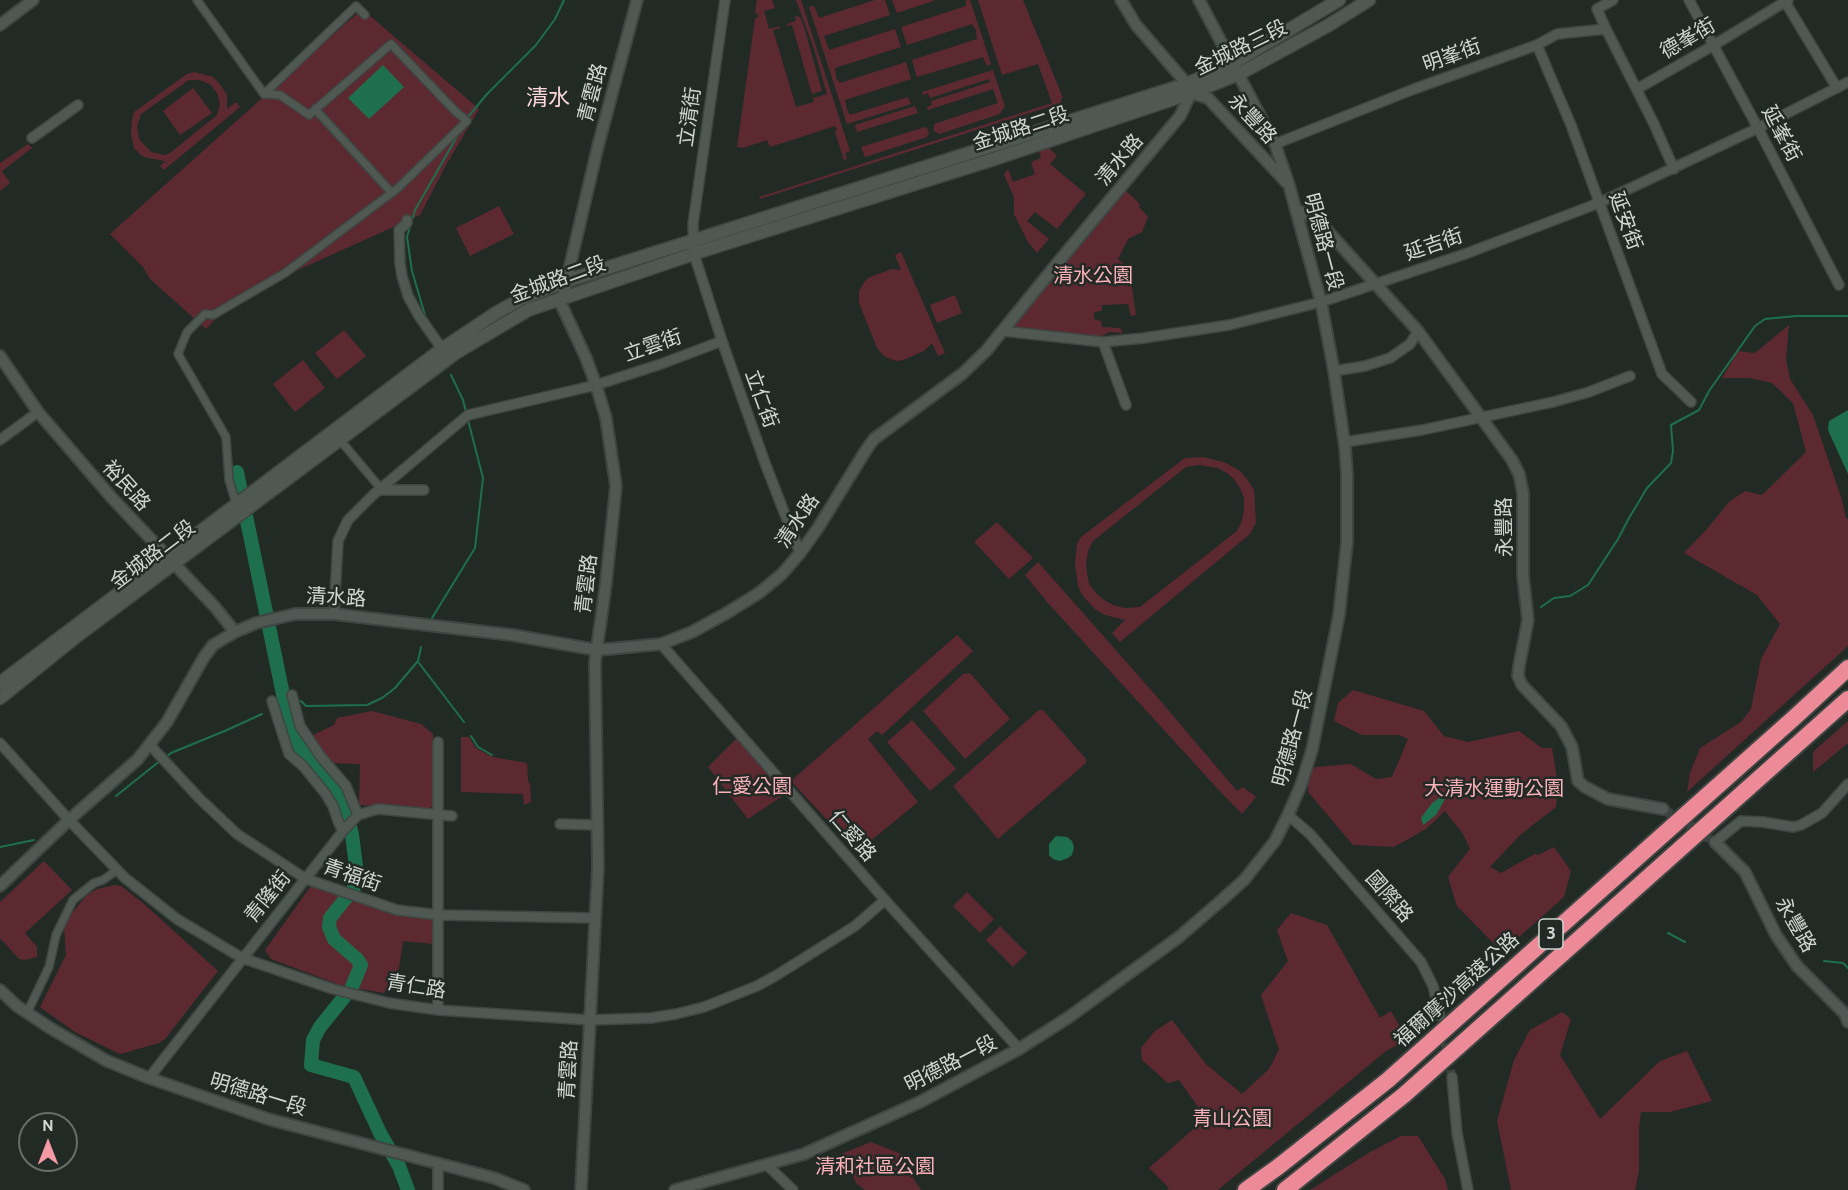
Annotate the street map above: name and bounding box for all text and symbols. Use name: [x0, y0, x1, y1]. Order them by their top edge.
street label: 德峯街: [1656, 14, 1720, 64]
street label: 金城路三段: [1191, 15, 1291, 81]
street label: 明峯街: [1420, 34, 1484, 78]
street label: 青雲路: [574, 61, 612, 125]
district label: 清水: [526, 86, 570, 112]
street label: 立清街: [674, 86, 706, 148]
street label: 永豐路: [1223, 89, 1281, 149]
street label: 金城路二段: [970, 102, 1072, 156]
street label: 延峯街: [1756, 102, 1806, 166]
street label: 清水路: [1092, 129, 1148, 191]
street label: 延安街: [1603, 189, 1647, 253]
street label: 明德路一段: [1298, 191, 1348, 293]
street label: 延吉街: [1402, 224, 1466, 266]
street label: 金城路二段: [507, 252, 609, 308]
park label: 清水公園: [1053, 264, 1133, 288]
street label: 立雲街: [621, 325, 685, 367]
street label: 立仁街: [739, 367, 783, 431]
street label: 裕民路: [97, 456, 155, 516]
street label: 清水路: [771, 489, 825, 553]
street label: 永豐路: [1492, 497, 1518, 557]
street label: 金城路二段: [106, 515, 200, 595]
street label: 青雲路: [571, 553, 603, 615]
street label: 清水路: [305, 584, 367, 612]
street label: 明德路一段: [1268, 687, 1318, 789]
park label: 仁愛公園: [712, 775, 792, 799]
park label: 大清水運動公園: [1424, 777, 1564, 801]
street label: 仁愛路: [823, 805, 881, 867]
street label: 青福街: [320, 855, 384, 897]
street label: 青隆街: [240, 866, 296, 928]
street label: 國際路: [1360, 866, 1418, 928]
street label: 永豐路: [1770, 893, 1820, 957]
road number: 3: [1539, 919, 1563, 949]
street label: 福爾摩沙高速公路: [1390, 928, 1524, 1052]
street label: 青仁路: [384, 970, 448, 1004]
street label: 明德路一段: [901, 1031, 1001, 1097]
street label: 青雲路: [555, 1039, 583, 1101]
street label: 明德路一段: [207, 1069, 309, 1121]
park label: 青山公園: [1192, 1107, 1272, 1131]
north arrow: [18, 1112, 78, 1172]
text: N: [42, 1116, 54, 1135]
park label: 清和社區公園: [815, 1155, 935, 1179]

